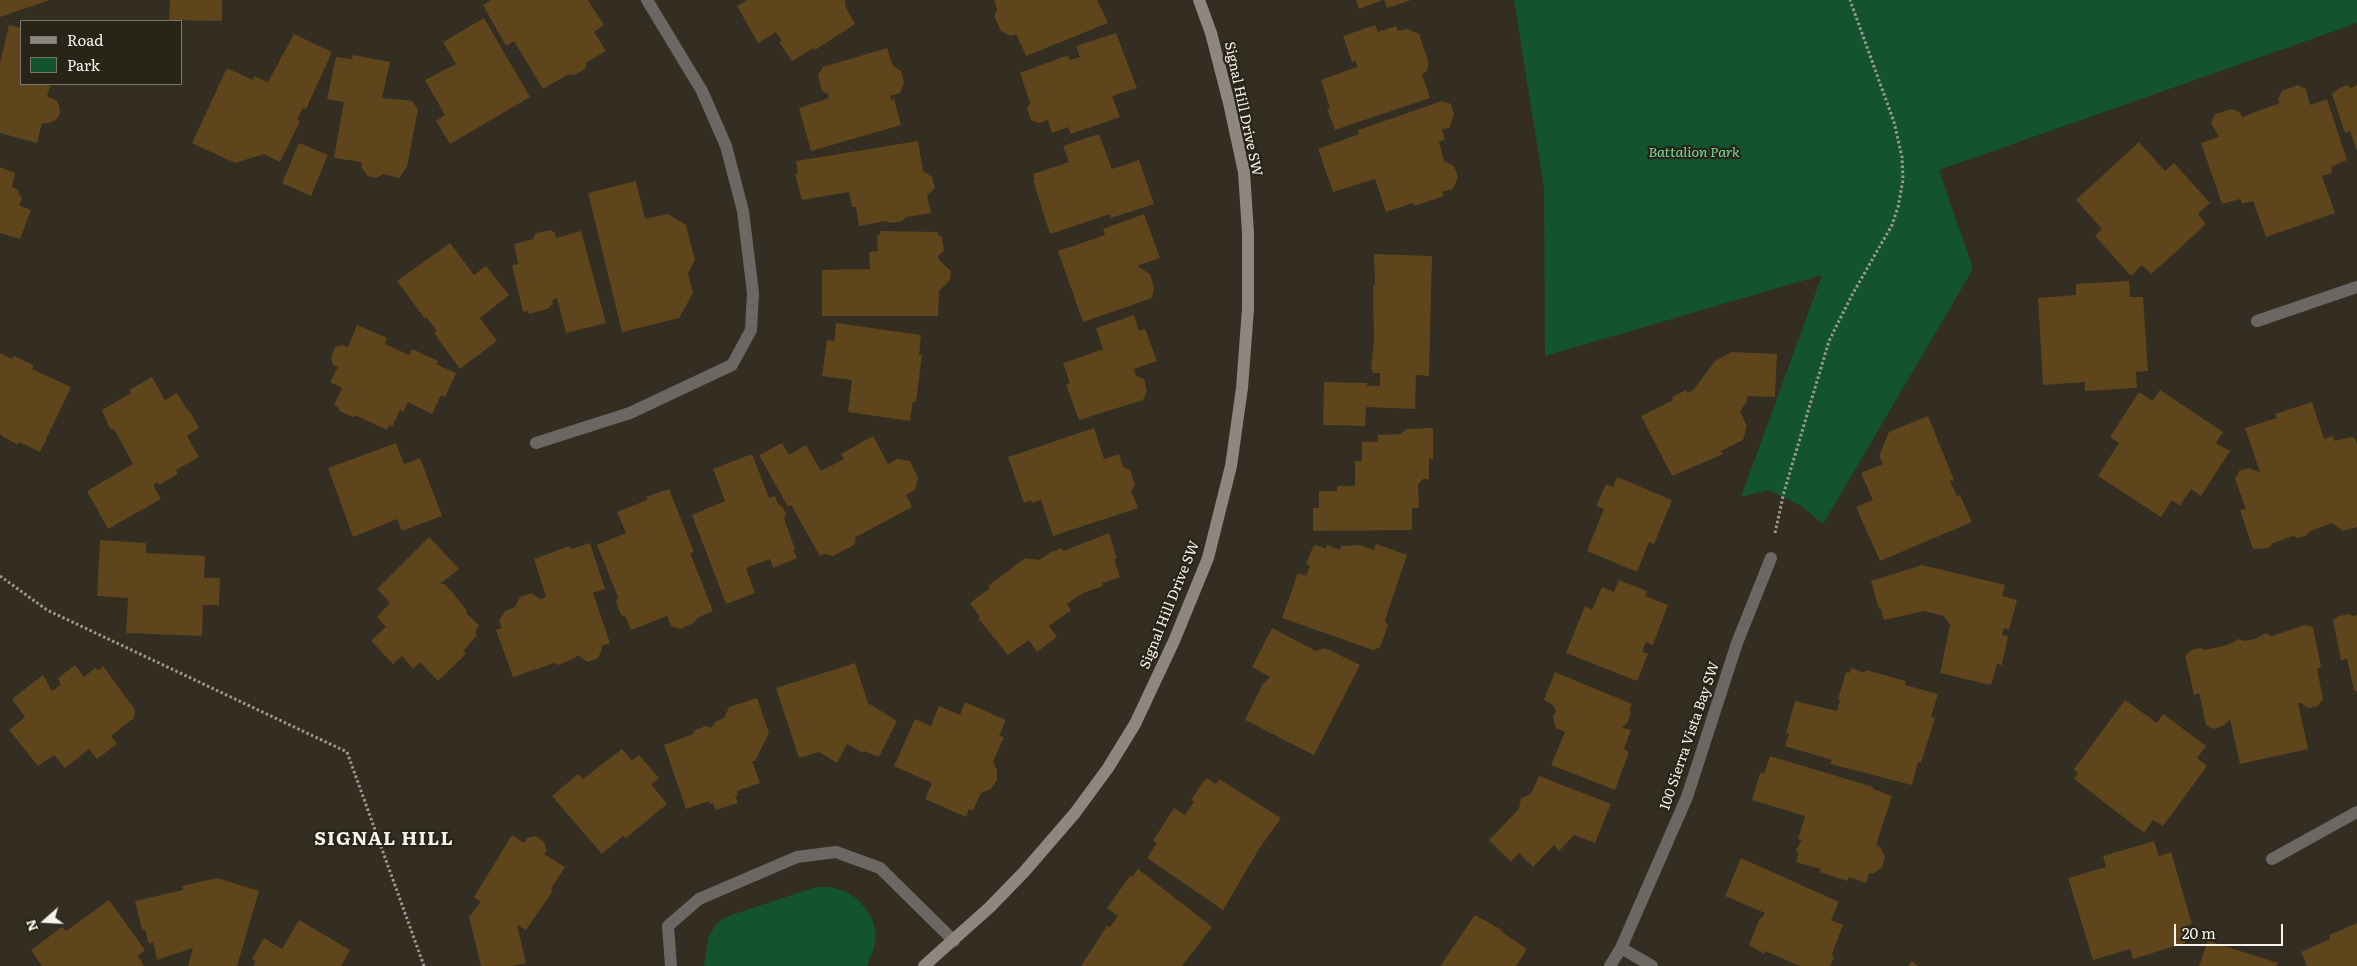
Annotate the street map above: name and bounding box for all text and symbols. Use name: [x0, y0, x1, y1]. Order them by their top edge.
legend: [20, 20, 182, 85]
text: Road: [67, 28, 103, 51]
street label: Signal Hill Drive SW: [1221, 40, 1265, 178]
text: Park: [67, 53, 100, 76]
park label: Battalion Park: [1648, 145, 1740, 161]
street label: Signal Hill Drive SW: [1137, 538, 1203, 672]
street label: 100 Sierra Vista Bay SW: [1657, 660, 1723, 812]
district label: SIGNAL HILL: [313, 828, 455, 850]
north arrow: [20, 896, 70, 946]
scale bar: [2177, 914, 2286, 946]
text: N: [19, 917, 42, 935]
text: 20 m: [2182, 921, 2216, 944]

